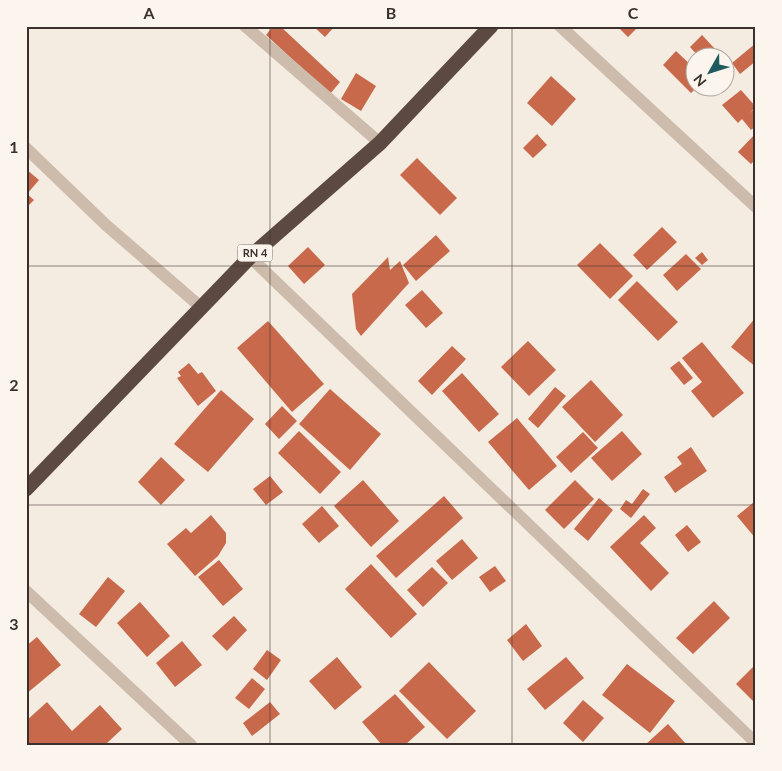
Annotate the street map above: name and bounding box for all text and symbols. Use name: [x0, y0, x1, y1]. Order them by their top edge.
text: A: [142, 3, 155, 22]
text: B: [386, 3, 396, 22]
text: C: [628, 3, 639, 22]
north arrow: [684, 48, 734, 98]
text: N: [690, 71, 710, 90]
text: 1: [9, 137, 19, 156]
road number: RN 4: [238, 244, 272, 262]
text: 2: [9, 375, 19, 394]
text: 3: [9, 614, 19, 633]

